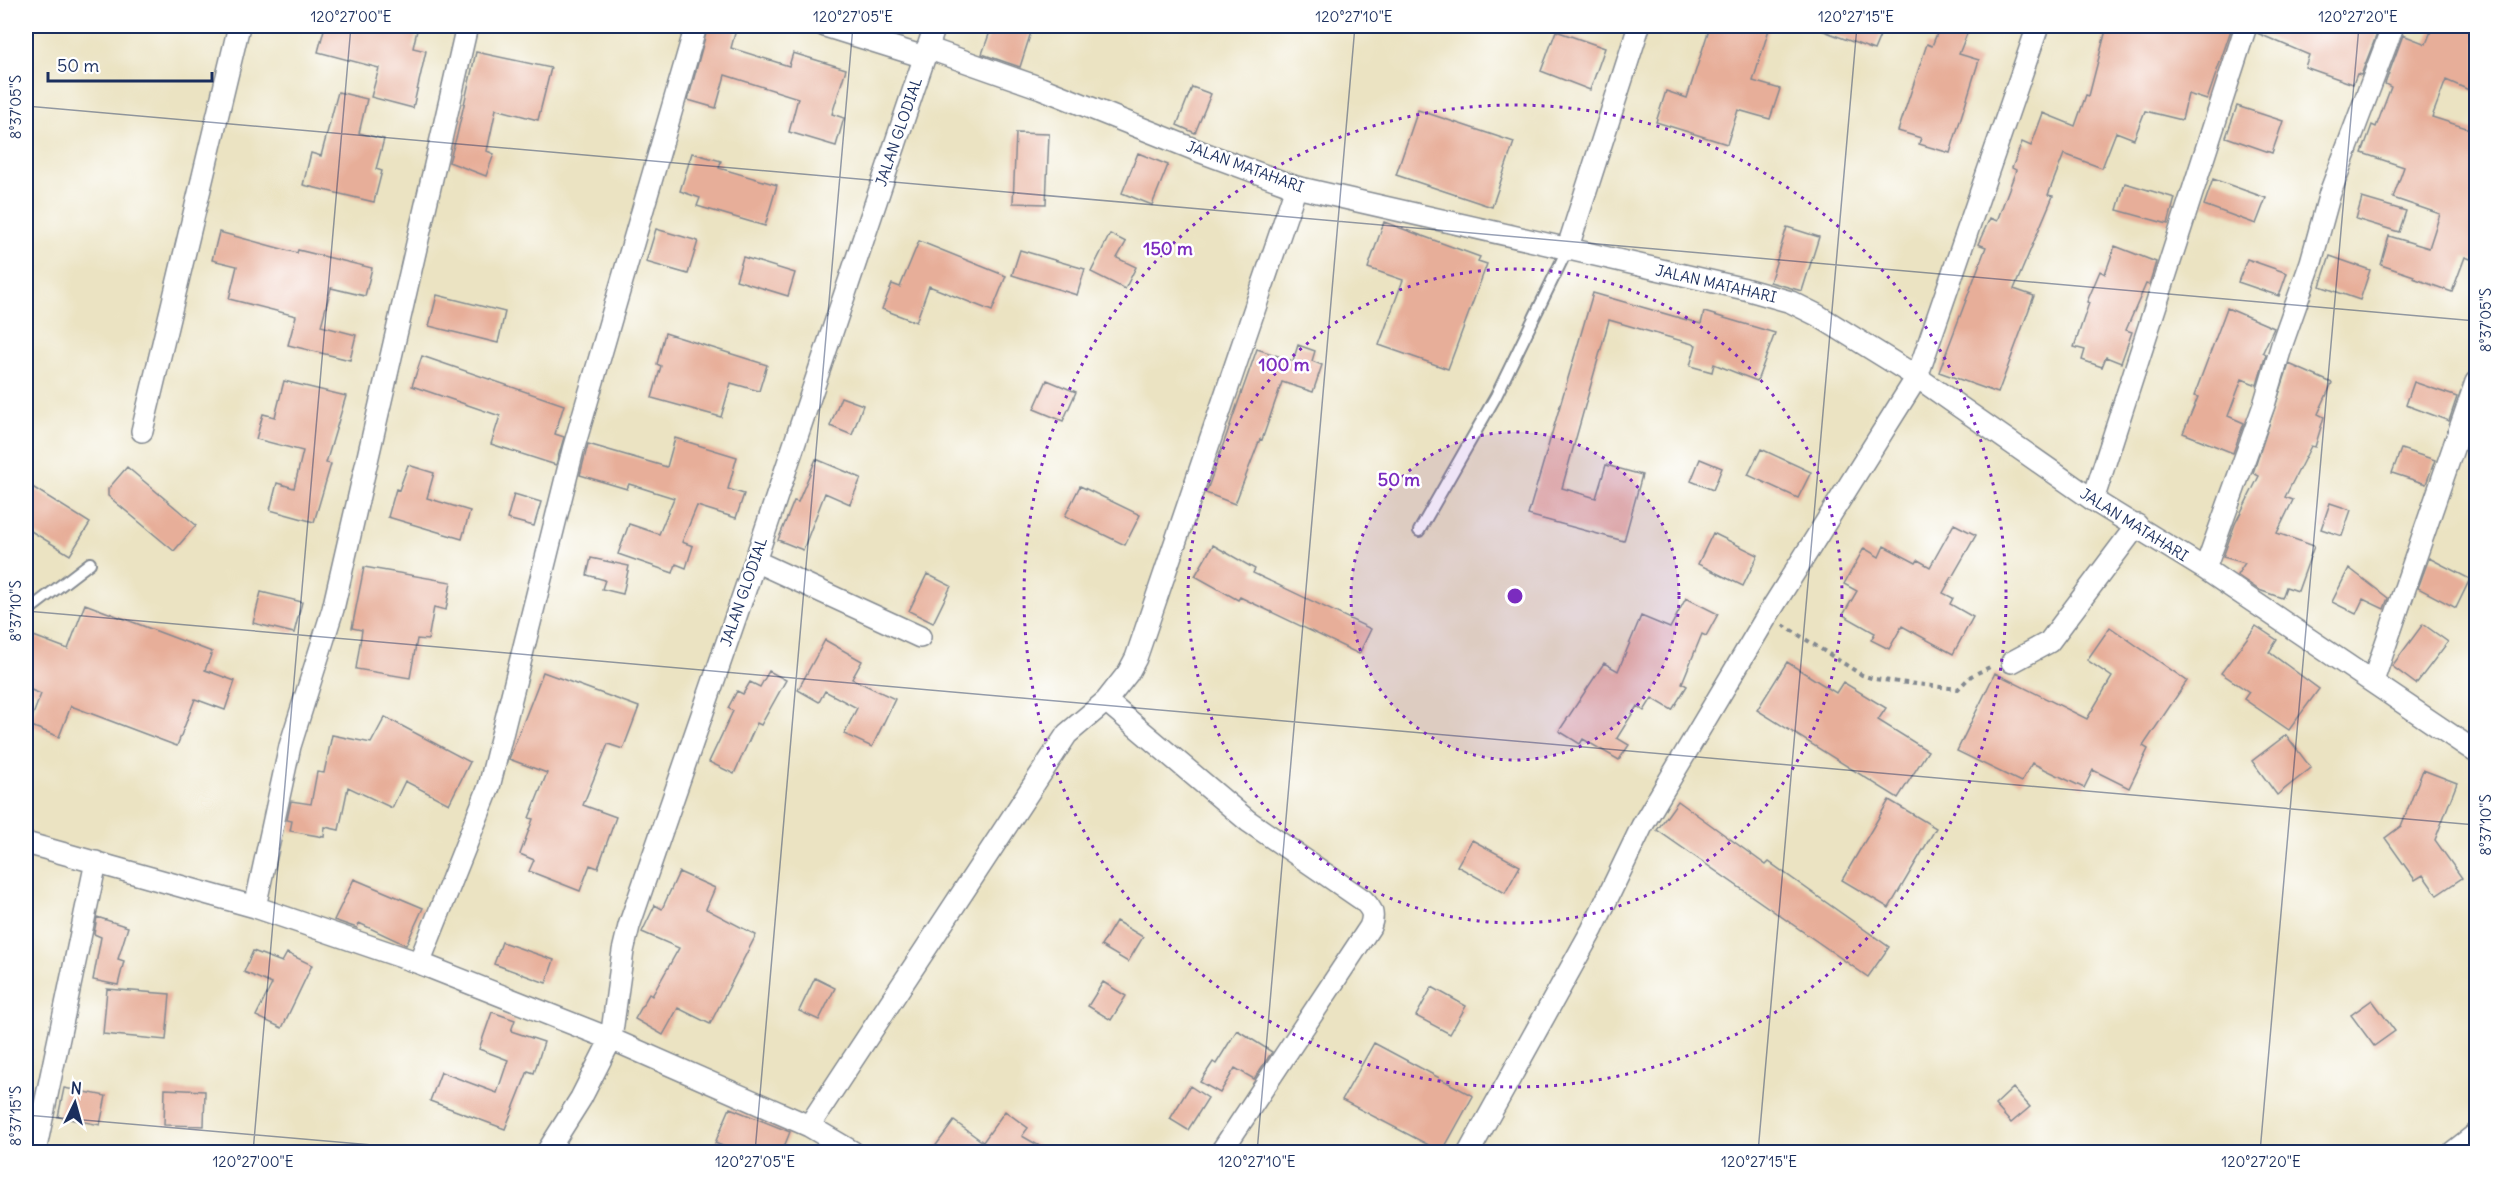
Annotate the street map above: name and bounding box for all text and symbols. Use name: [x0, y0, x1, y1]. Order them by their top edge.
text: 120°27'00"E: [310, 7, 392, 26]
text: 120°27'05"E: [813, 7, 893, 26]
text: 120°27'10"E: [1315, 7, 1393, 26]
text: 120°27'15"E: [1818, 7, 1894, 26]
text: 120°27'20"E: [2318, 7, 2398, 26]
scale bar: [48, 45, 212, 83]
text: 50 m: [57, 54, 99, 77]
text: 8°37'05"S: [6, 75, 25, 139]
street label: JALAN GLODIAL: [871, 75, 926, 189]
street label: JALAN MATAHARI: [1184, 136, 1306, 197]
text: 150 m: [1143, 237, 1193, 260]
street label: JALAN MATAHARI: [1654, 260, 1778, 307]
text: 8°37'05"S: [2476, 288, 2495, 352]
text: 100 m: [1259, 353, 1310, 376]
text: 50 m: [1378, 468, 1420, 491]
street label: JALAN MATAHARI: [2077, 484, 2192, 565]
street label: JALAN GLODIAL: [716, 535, 771, 649]
text: 8°37'10"S: [6, 580, 25, 642]
centre of rings: [1505, 586, 1525, 606]
text: 8°37'10"S: [2476, 794, 2495, 856]
north arrow: [45, 1073, 105, 1133]
text: N: [70, 1078, 83, 1099]
text: 8°37'15"S: [6, 1086, 25, 1146]
text: 120°27'00"E: [212, 1152, 294, 1171]
text: 120°27'05"E: [715, 1152, 795, 1171]
text: 120°27'10"E: [1218, 1152, 1296, 1171]
text: 120°27'15"E: [1721, 1152, 1797, 1171]
text: 120°27'20"E: [2221, 1152, 2301, 1171]

